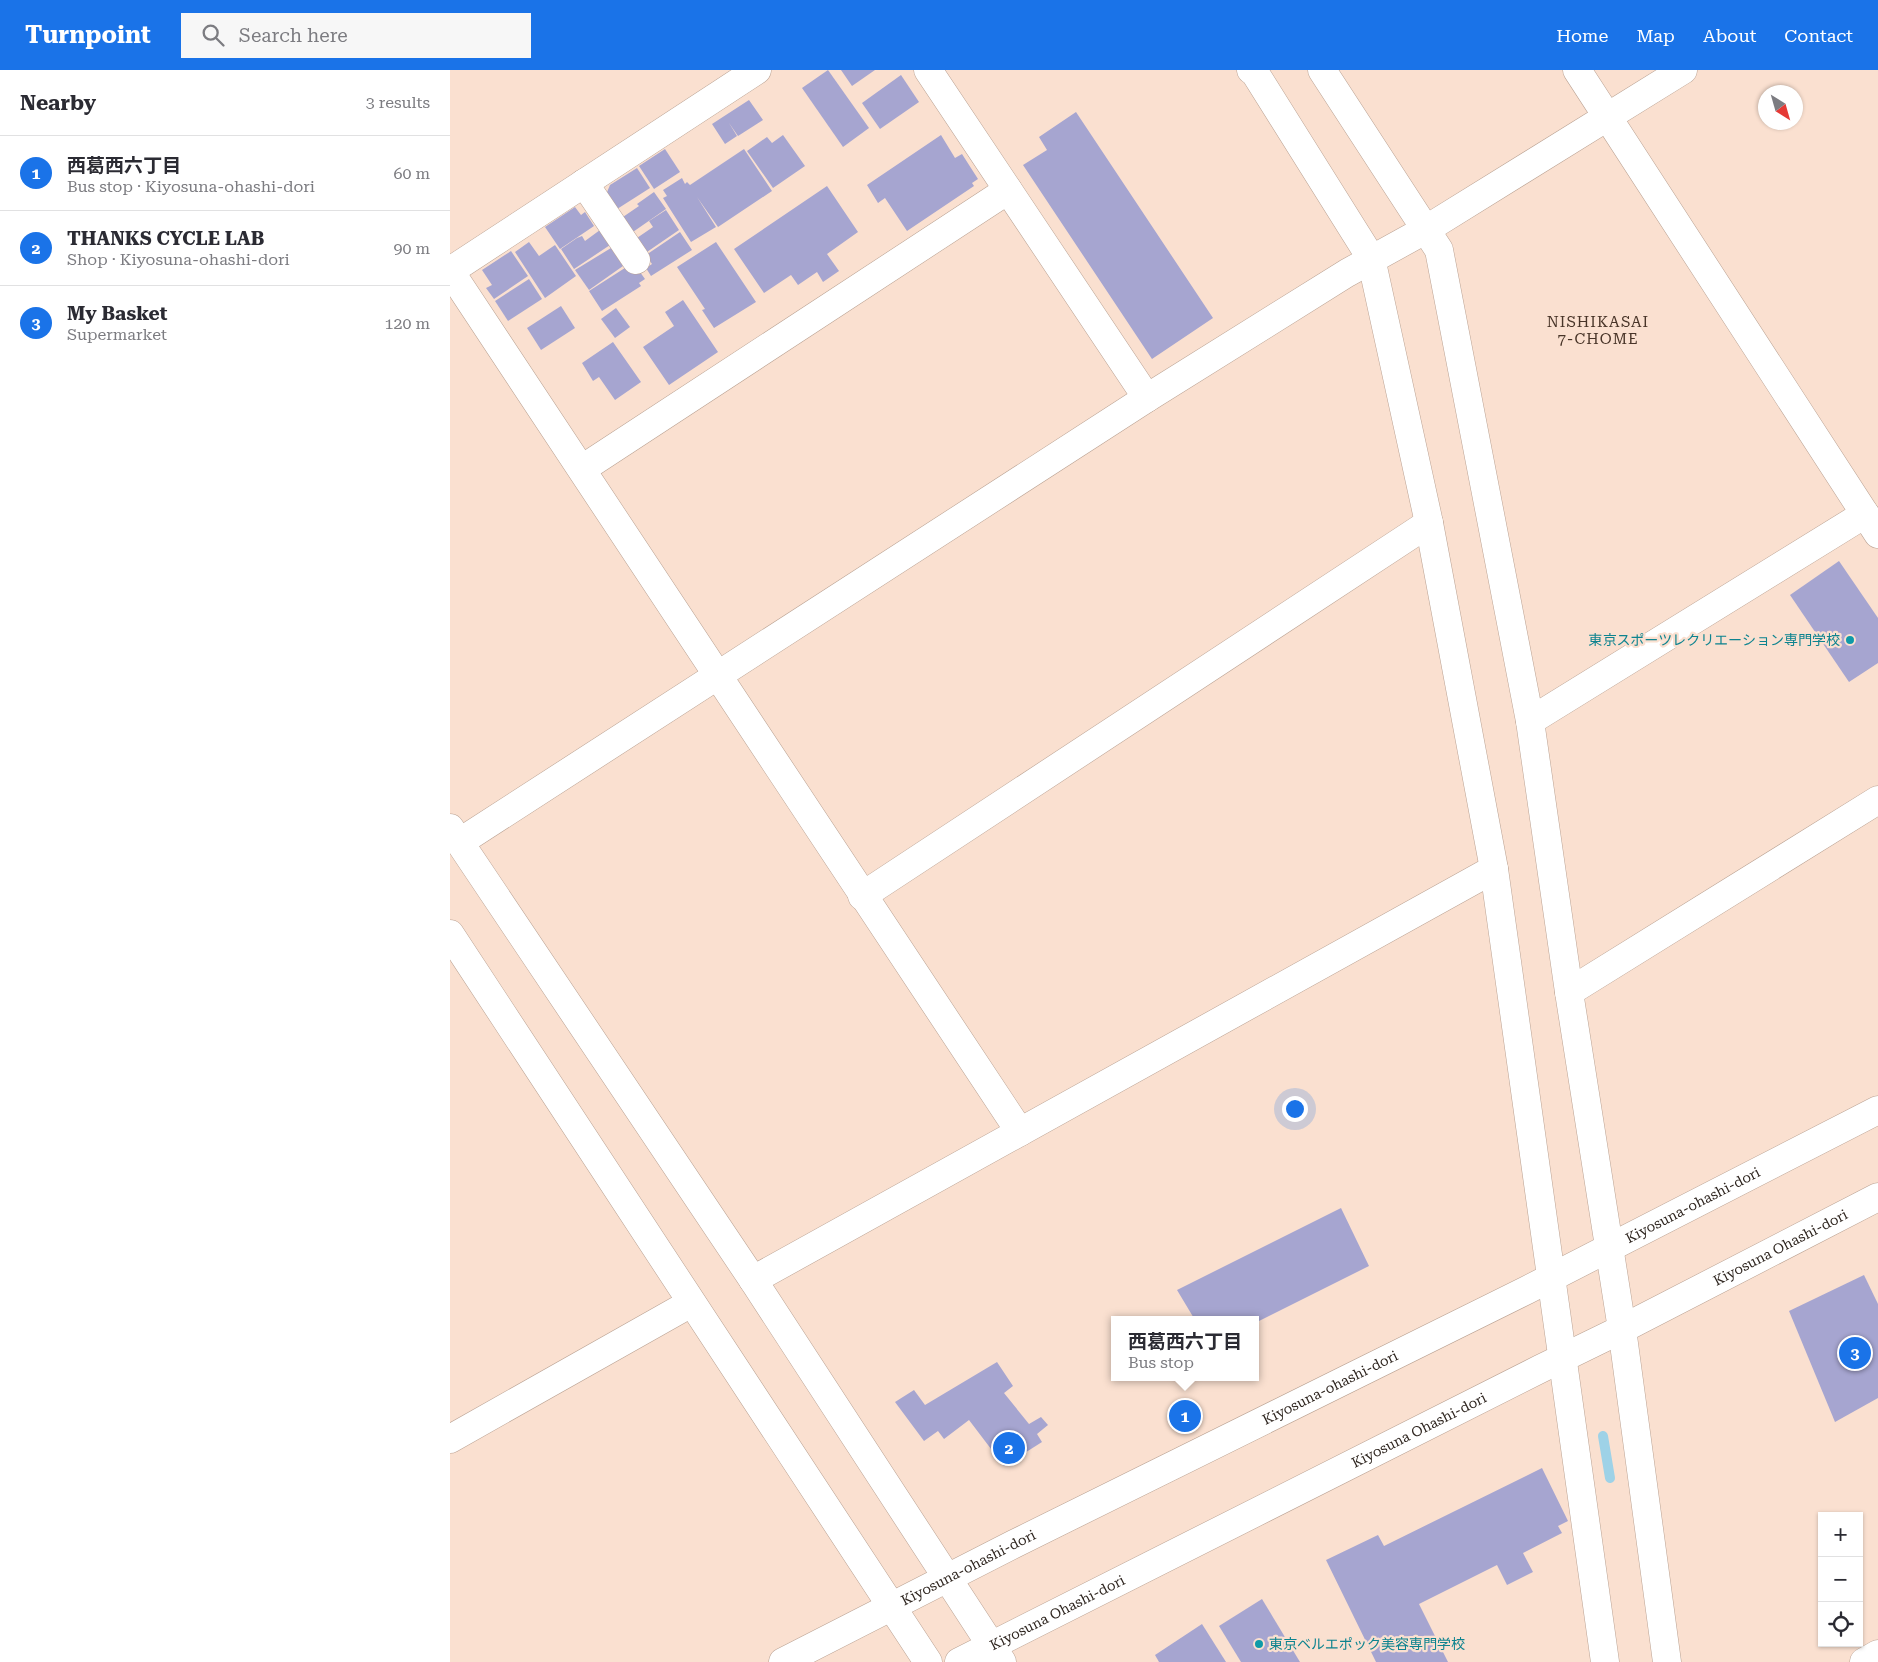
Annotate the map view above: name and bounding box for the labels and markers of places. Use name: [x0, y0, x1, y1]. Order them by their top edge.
place label: 東京スポーツレクリエーション専門学校: [1589, 632, 1840, 648]
marker: 東京スポーツレクリエーション専門学校: [1844, 634, 1856, 646]
pin: 3: [1839, 1334, 1871, 1372]
pin: 1: [1169, 1397, 1201, 1435]
pin: 2: [993, 1429, 1025, 1467]
place label: 東京ベルエポック美容専門学校: [1269, 1636, 1465, 1652]
marker: 東京ベルエポック美容専門学校: [1253, 1638, 1265, 1650]

